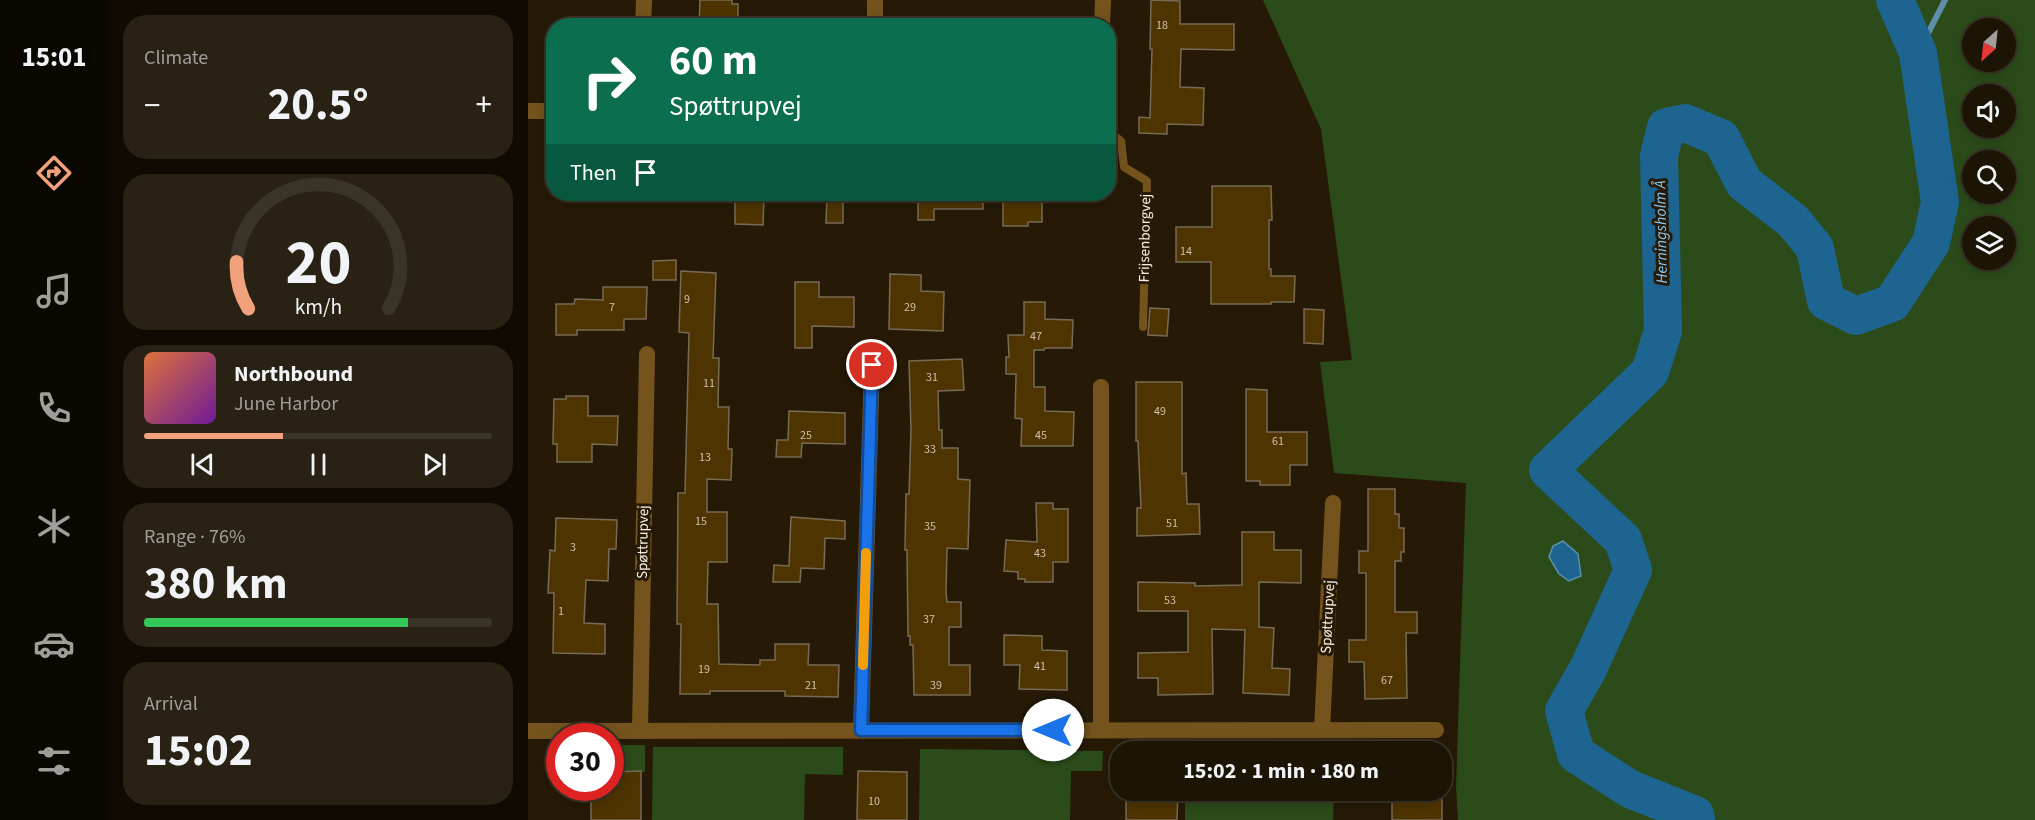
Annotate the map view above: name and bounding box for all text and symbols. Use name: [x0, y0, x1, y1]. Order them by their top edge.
house number: 18: [1156, 17, 1168, 34]
north arrow: [1962, 18, 2016, 72]
map controls: [1962, 18, 2016, 270]
text: 60 m: [669, 31, 758, 91]
text: 15:01: [21, 38, 87, 77]
icon: right: [570, 42, 648, 120]
text: Climate: [144, 44, 208, 72]
text: 20.5°: [267, 73, 369, 137]
text: −: [144, 82, 160, 129]
text: +: [476, 82, 492, 129]
button: sound: [1962, 84, 2016, 138]
text: Spøttrupvej: [669, 87, 802, 126]
button: search: [1962, 150, 2016, 204]
icon: directions: [33, 152, 75, 194]
icon: arrive: [629, 156, 662, 189]
text: Then: [570, 157, 617, 189]
water label: Herningsholm Å: [1649, 180, 1673, 284]
street label: Frijsenborgvej: [1134, 193, 1156, 283]
button: layers: [1962, 216, 2016, 270]
text: 20: [285, 219, 351, 308]
house number: 14: [1180, 243, 1192, 260]
icon: music: [33, 270, 75, 312]
house number: 9: [684, 291, 690, 308]
text: km/h: [294, 292, 342, 323]
house number: 7: [609, 299, 615, 316]
house number: 29: [904, 299, 916, 316]
house number: 47: [1030, 328, 1042, 345]
pin: [846, 339, 897, 390]
icon: arrive: [855, 348, 888, 381]
text: Northbound: [234, 358, 353, 390]
house number: 31: [926, 369, 938, 386]
house number: 11: [703, 375, 715, 392]
icon: phone: [33, 387, 75, 429]
text: June Harbor: [234, 390, 338, 418]
house number: 49: [1154, 403, 1166, 420]
house number: 25: [800, 427, 812, 444]
house number: 45: [1035, 427, 1047, 444]
house number: 61: [1272, 433, 1284, 450]
house number: 33: [924, 441, 936, 458]
icon: previous: [186, 448, 219, 481]
icon: pause: [302, 448, 335, 481]
icon: next: [418, 448, 451, 481]
house number: 13: [699, 449, 711, 466]
icon: climate: [33, 505, 75, 547]
street label: Spøttrupvej: [632, 505, 654, 579]
house number: 15: [695, 513, 707, 530]
house number: 51: [1166, 515, 1178, 532]
house number: 35: [924, 518, 936, 535]
text: Range · 76%: [144, 523, 245, 551]
house number: 3: [570, 539, 576, 556]
house number: 43: [1034, 545, 1046, 562]
text: 380 km: [144, 552, 288, 616]
street label: Spøttrupvej: [1316, 580, 1340, 654]
house number: 53: [1164, 592, 1176, 609]
house number: 1: [558, 603, 564, 620]
house number: 37: [923, 611, 935, 628]
icon: car: [33, 623, 75, 665]
house number: 41: [1034, 658, 1046, 675]
house number: 19: [698, 661, 710, 678]
house number: 67: [1381, 672, 1393, 689]
house number: 21: [805, 677, 817, 694]
house number: 39: [930, 677, 942, 694]
text: Arrival: [144, 690, 198, 718]
position arrow: [1021, 698, 1085, 762]
text: 15:02: [144, 719, 253, 783]
speed limit sign: 30: [546, 723, 624, 801]
icon: filters: [33, 740, 75, 782]
text: 15:02 · 1 min · 180 m: [1183, 755, 1379, 787]
house number: 10: [868, 793, 880, 810]

